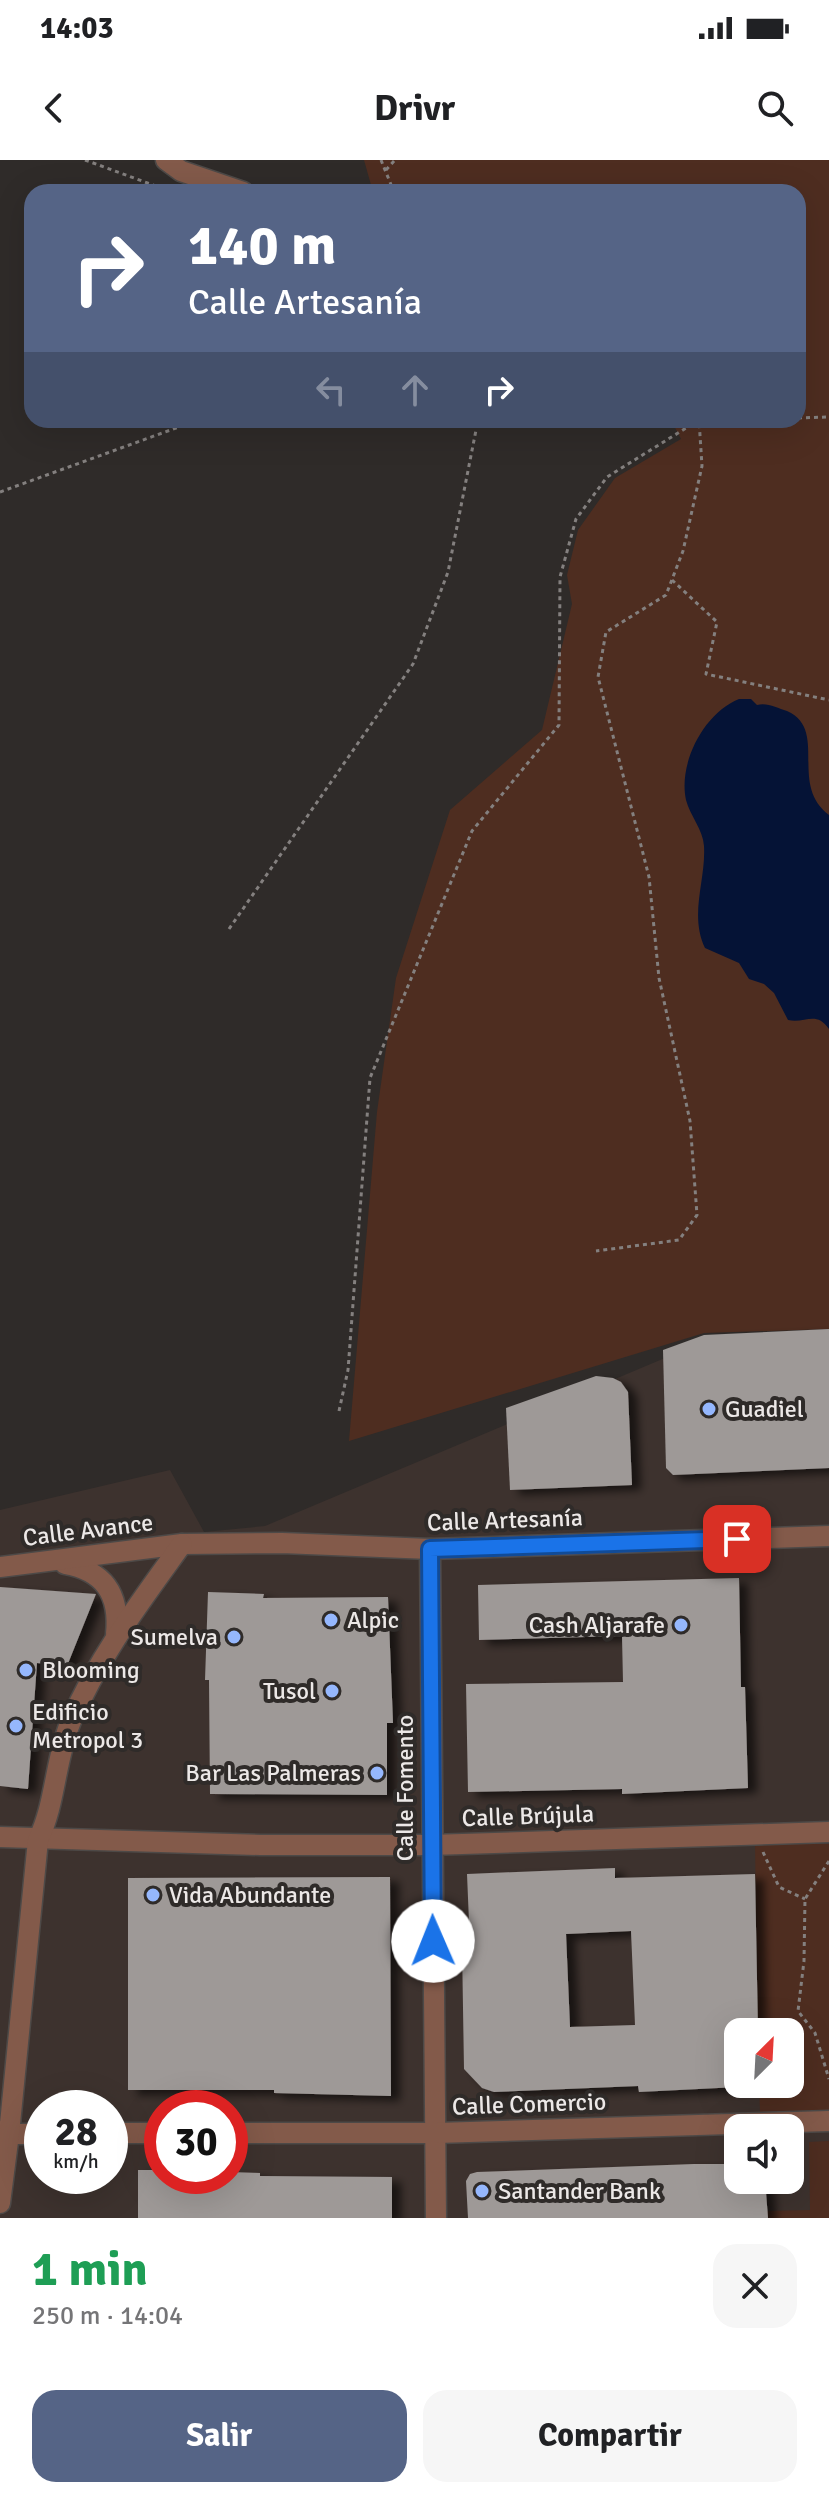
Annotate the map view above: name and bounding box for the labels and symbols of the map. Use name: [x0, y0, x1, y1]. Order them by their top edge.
place label: Guadiel: [725, 1394, 804, 1424]
marker: Guadiel: [700, 1400, 718, 1418]
street label: Calle Artesanía: [427, 1502, 583, 1538]
pin: [703, 1505, 771, 1573]
street label: Calle Avance: [21, 1507, 155, 1553]
place label: Alpic: [347, 1605, 399, 1635]
place label: Cash Aljarafe: [529, 1610, 665, 1640]
marker: Alpic: [322, 1611, 340, 1629]
marker: Cash Aljarafe: [672, 1616, 690, 1634]
place label: Sumelva: [131, 1622, 218, 1652]
marker: Sumelva: [225, 1628, 243, 1646]
place label: Blooming: [42, 1655, 140, 1685]
marker: Blooming: [17, 1661, 35, 1679]
place label: Tusol: [263, 1676, 316, 1706]
marker: Tusol: [323, 1682, 341, 1700]
place label: Edificio Metropol 3: [32, 1697, 143, 1755]
street label: Calle Fomento: [390, 1715, 420, 1861]
marker: Edificio Metropol 3: [7, 1717, 25, 1735]
place label: Bar Las Palmeras: [185, 1758, 361, 1788]
marker: Bar Las Palmeras: [368, 1764, 386, 1782]
street label: Calle Brújula: [461, 1799, 595, 1833]
place label: Vida Abundante: [169, 1880, 331, 1910]
marker: Vida Abundante: [144, 1886, 162, 1904]
position arrow: [391, 1899, 475, 1983]
north arrow: [724, 2018, 804, 2098]
street label: Calle Comercio: [451, 2086, 607, 2122]
speed limit sign: 30: [144, 2090, 248, 2194]
place label: Santander Bank: [498, 2176, 661, 2206]
marker: Santander Bank: [473, 2182, 491, 2200]

